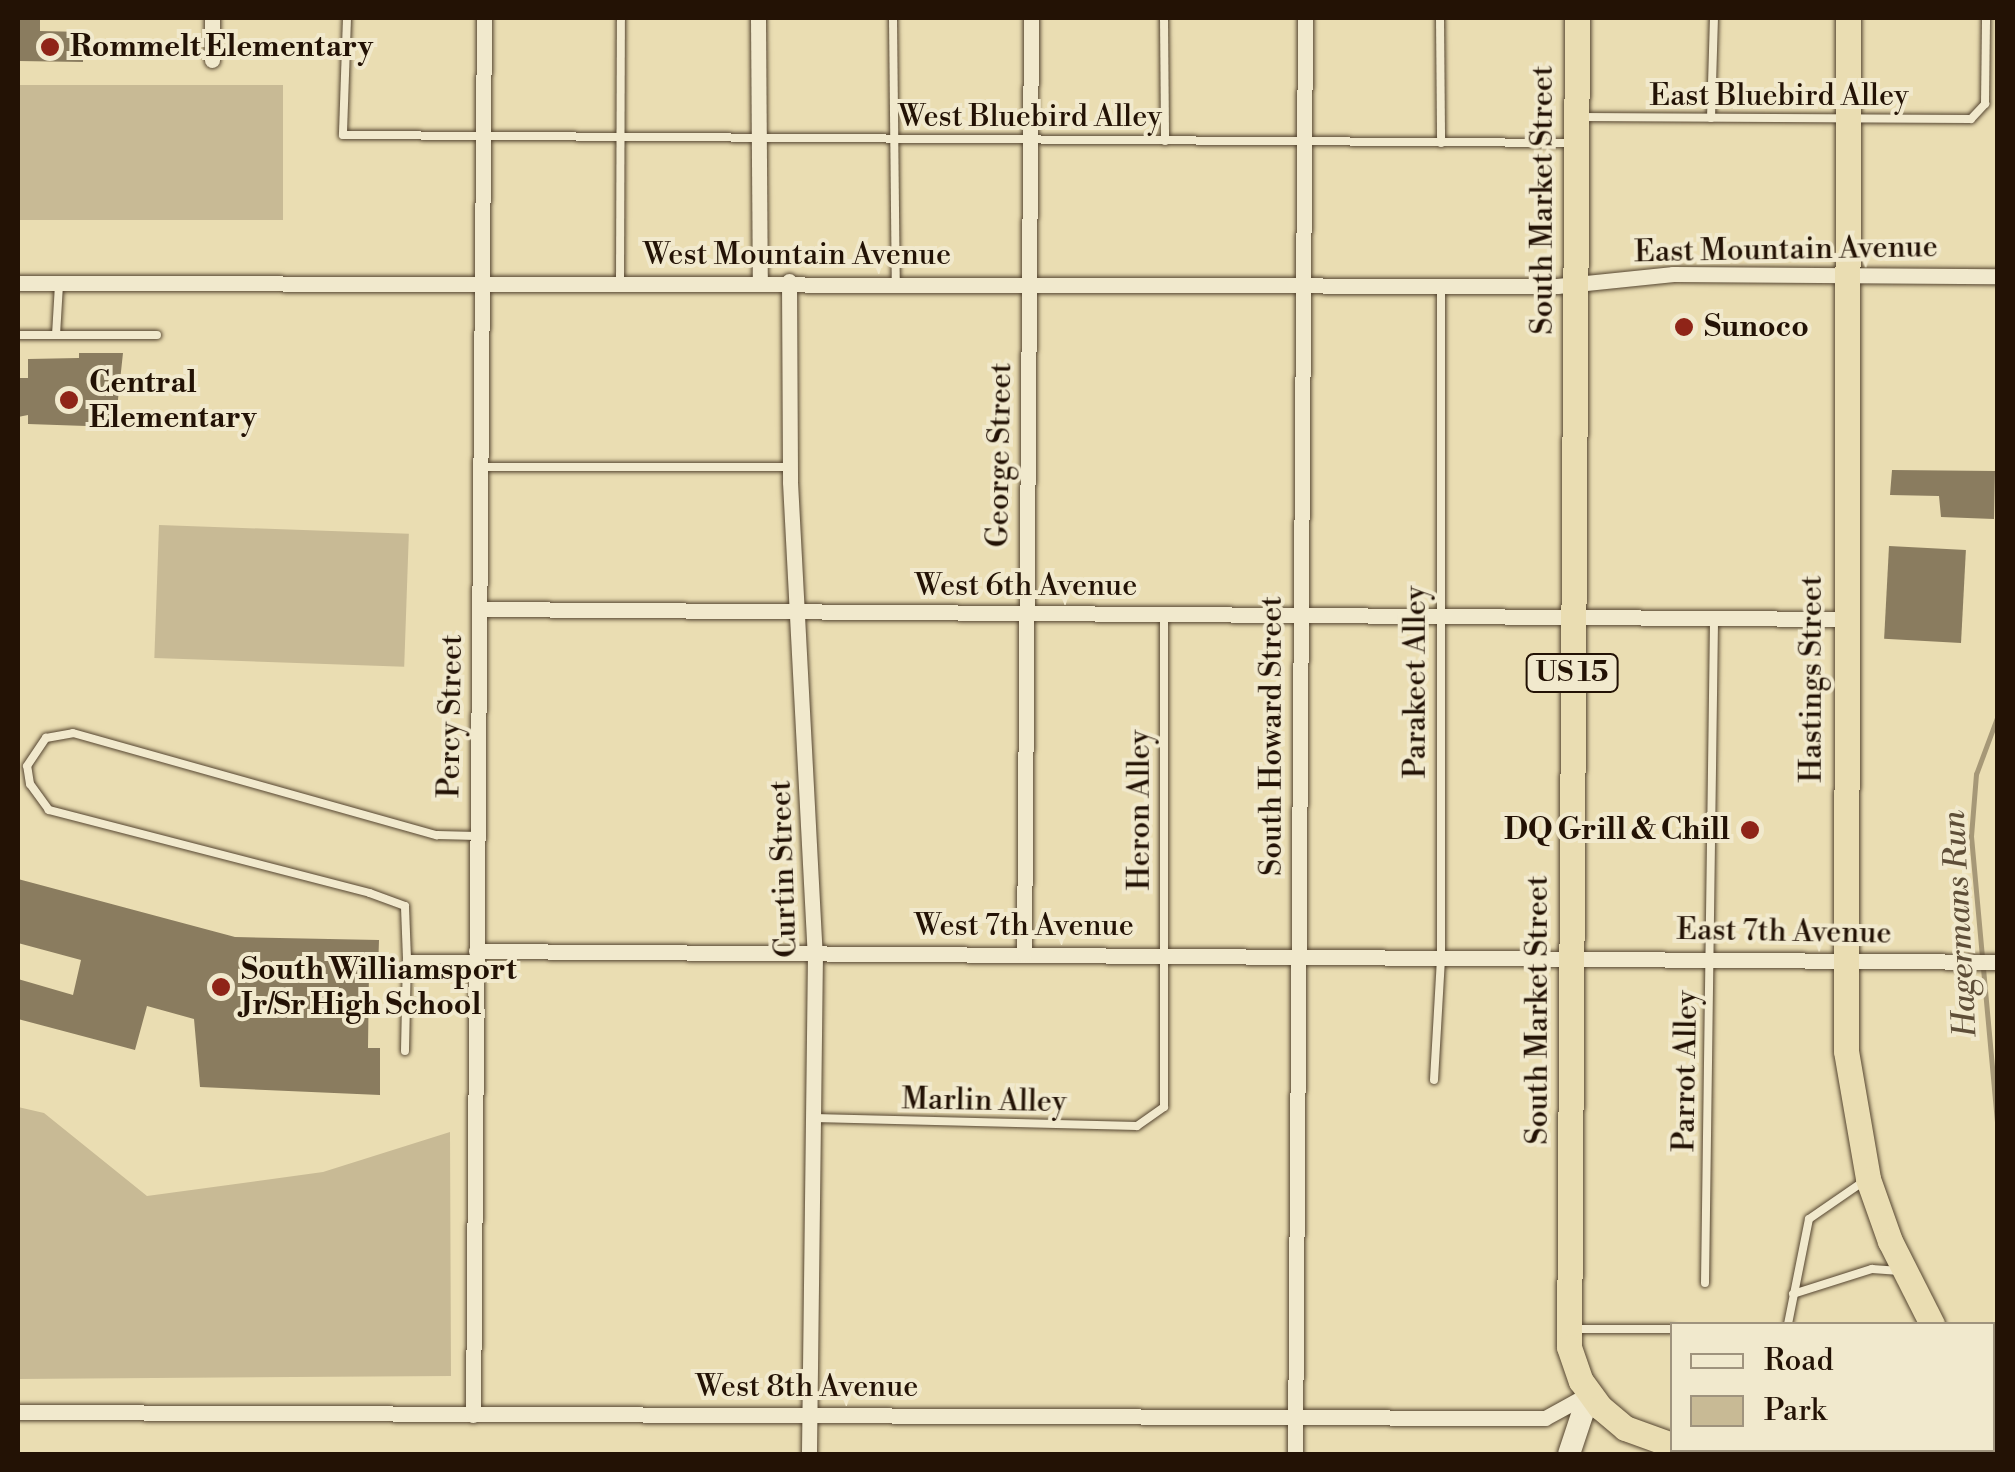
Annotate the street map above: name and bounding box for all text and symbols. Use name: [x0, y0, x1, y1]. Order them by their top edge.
place label: Rommelt Elementary: [70, 29, 373, 65]
marker: Rommelt Elementary: [39, 36, 61, 58]
street label: South Market Street: [1525, 65, 1561, 335]
street label: East Bluebird Alley: [1649, 78, 1909, 114]
street label: West Bluebird Alley: [898, 99, 1162, 135]
street label: East Mountain Avenue: [1634, 229, 1938, 271]
street label: West Mountain Avenue: [643, 237, 951, 273]
place label: Sunoco: [1704, 309, 1809, 345]
marker: Sunoco: [1673, 316, 1695, 338]
street label: George Street: [980, 362, 1020, 548]
place label: Central Elementary: [89, 365, 257, 436]
marker: Central Elementary: [58, 389, 80, 411]
street label: West 6th Avenue: [915, 568, 1137, 604]
street label: Hastings Street: [1794, 575, 1830, 783]
street label: Parakeet Alley: [1398, 586, 1434, 778]
street label: South Howard Street: [1254, 596, 1290, 876]
street label: Percy Street: [432, 634, 470, 798]
road number: US 15: [1524, 650, 1620, 696]
street label: Heron Alley: [1122, 730, 1158, 890]
street label: Curtin Street: [763, 780, 805, 958]
water label: Hagermans Run: [1935, 810, 1985, 1038]
place label: DQ Grill & Chill: [1504, 812, 1730, 848]
marker: DQ Grill & Chill: [1739, 819, 1761, 841]
street label: South Market Street: [1520, 875, 1556, 1145]
street label: West 7th Avenue: [914, 908, 1134, 944]
street label: East 7th Avenue: [1676, 912, 1892, 952]
place label: South Williamsport Jr/Sr High School: [241, 952, 517, 1022]
marker: South Williamsport Jr/Sr High School: [210, 976, 232, 998]
street label: Parrot Alley: [1667, 990, 1705, 1152]
street label: Marlin Alley: [901, 1082, 1067, 1120]
legend: [1670, 1322, 1995, 1452]
text: Road: [1764, 1342, 1834, 1380]
street label: West 8th Avenue: [696, 1369, 918, 1405]
text: Park: [1764, 1392, 1826, 1430]

